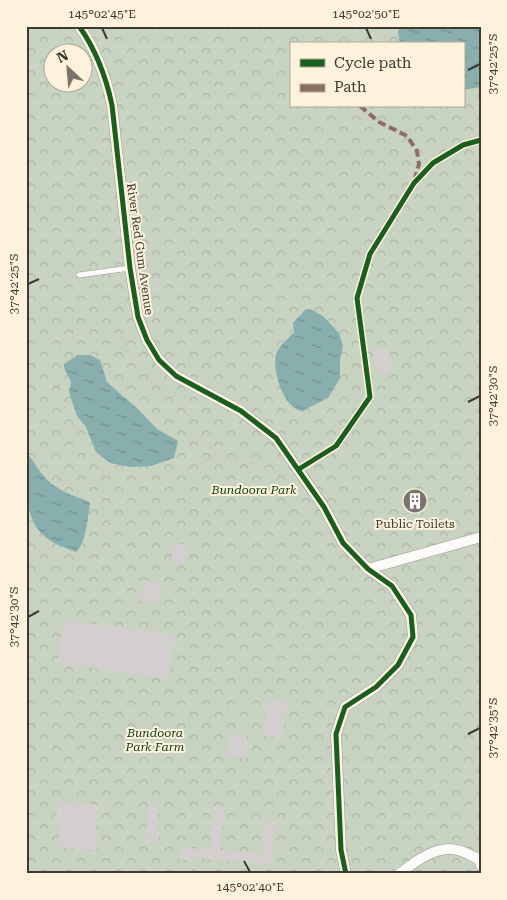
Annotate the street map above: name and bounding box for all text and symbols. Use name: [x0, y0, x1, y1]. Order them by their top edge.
text: 145°02'45"E: [68, 7, 136, 21]
text: 145°02'50"E: [332, 7, 400, 21]
text: 37°42'25"S: [486, 34, 500, 94]
north arrow: [42, 42, 92, 92]
legend: [290, 42, 464, 108]
text: N: [54, 47, 71, 66]
text: Cycle path: [334, 54, 412, 72]
text: Path: [334, 78, 367, 96]
street label: River Red Gum Avenue: [124, 182, 156, 316]
text: 37°42'25"S: [7, 254, 21, 314]
text: 37°42'30"S: [486, 366, 500, 426]
park label: Bundoora Park: [210, 483, 297, 497]
building icon: Public Toilets: [402, 488, 428, 514]
place label: Public Toilets: [375, 517, 455, 531]
text: 37°42'30"S: [7, 587, 21, 647]
text: 37°42'35"S: [486, 698, 500, 758]
park label: Bundoora Park Farm: [125, 726, 185, 754]
text: 145°02'40"E: [216, 880, 284, 894]

